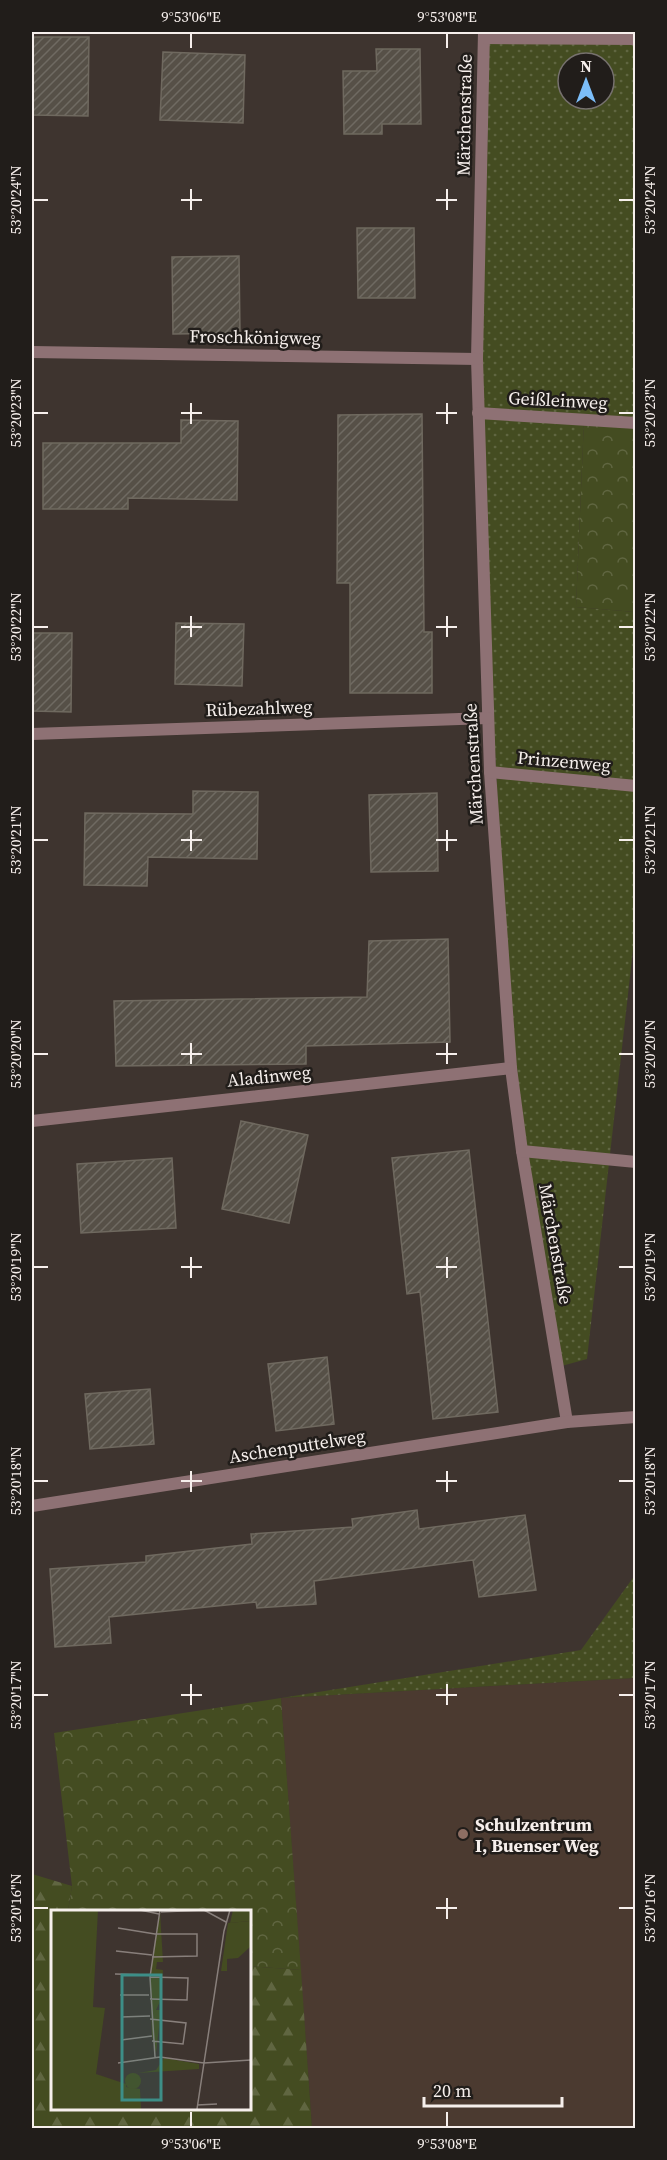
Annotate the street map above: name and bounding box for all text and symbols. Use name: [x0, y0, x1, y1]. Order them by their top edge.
text: 9°53'06"E: [161, 6, 221, 27]
text: 9°53'08"E: [417, 6, 477, 27]
north arrow: [556, 51, 616, 111]
street label: Märchenstraße: [450, 54, 478, 176]
text: N: [580, 55, 592, 77]
text: 53°20'24"N: [5, 165, 26, 235]
text: 53°20'24"N: [639, 165, 660, 235]
street label: Froschkönigweg: [189, 323, 321, 351]
text: 53°20'23"N: [5, 378, 26, 448]
text: 53°20'23"N: [639, 378, 660, 448]
street label: Geißleinweg: [508, 385, 608, 415]
text: 53°20'22"N: [5, 592, 26, 662]
text: 53°20'22"N: [639, 592, 660, 662]
street label: Rübezahlweg: [205, 694, 313, 722]
street label: Märchenstraße: [457, 702, 489, 826]
street label: Prinzenweg: [516, 744, 612, 778]
text: 53°20'21"N: [5, 805, 26, 875]
text: 53°20'21"N: [639, 805, 660, 875]
text: 53°20'20"N: [5, 1019, 26, 1089]
text: 53°20'20"N: [639, 1019, 660, 1089]
street label: Aladinweg: [226, 1059, 312, 1093]
street label: Märchenstraße: [533, 1182, 579, 1306]
text: 53°20'19"N: [5, 1232, 26, 1302]
text: 53°20'19"N: [639, 1232, 660, 1302]
street label: Aschenputtelweg: [227, 1423, 367, 1469]
text: 53°20'18"N: [5, 1446, 26, 1516]
text: 53°20'18"N: [639, 1446, 660, 1516]
text: 53°20'17"N: [5, 1660, 26, 1730]
text: 53°20'17"N: [639, 1660, 660, 1730]
place label: Schulzentrum I, Buenser Weg: [475, 1812, 599, 1858]
marker: Schulzentrum I, Buenser Weg: [456, 1827, 470, 1841]
text: 53°20'16"N: [5, 1873, 26, 1943]
text: 53°20'16"N: [639, 1873, 660, 1943]
inset map: [51, 1910, 250, 2109]
scale bar: [424, 2070, 562, 2108]
text: 20 m: [433, 2078, 471, 2103]
text: 9°53'06"E: [161, 2133, 221, 2154]
text: 9°53'08"E: [417, 2133, 477, 2154]

